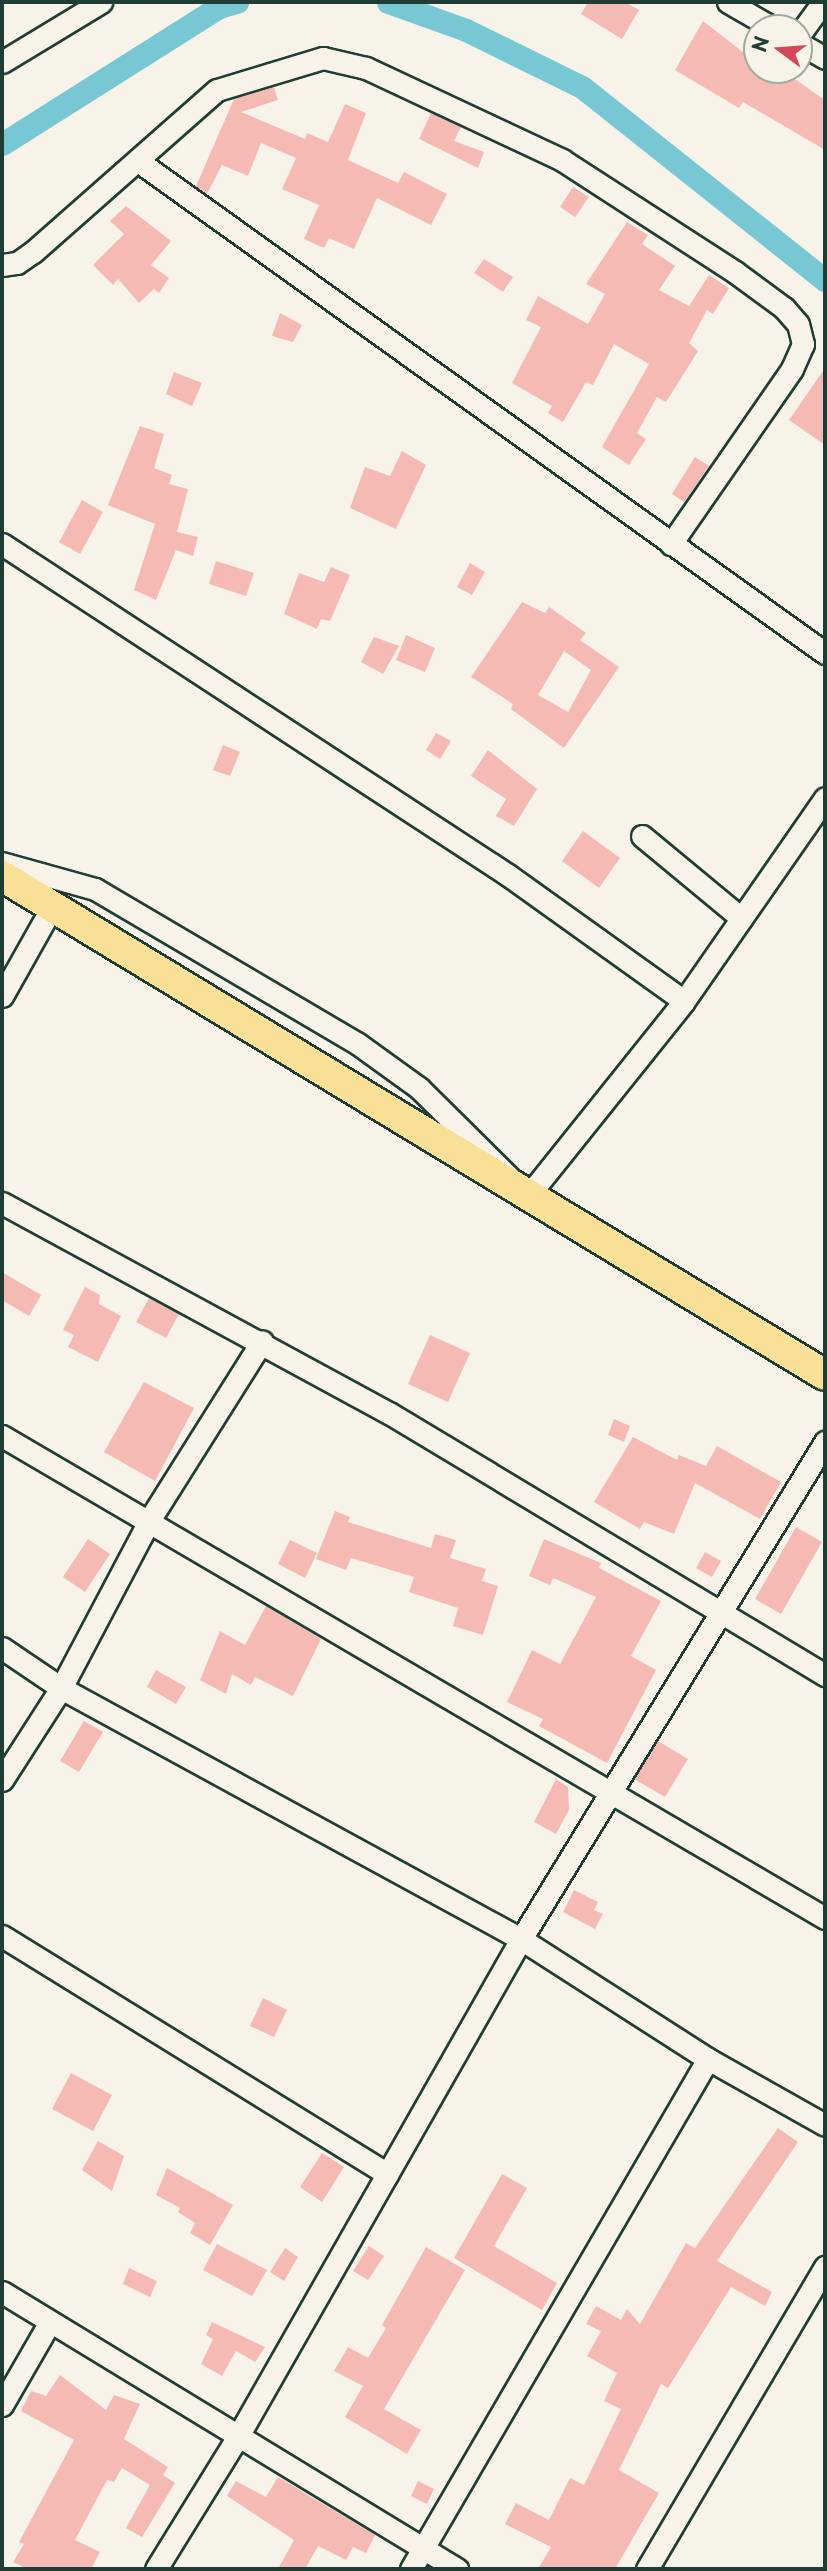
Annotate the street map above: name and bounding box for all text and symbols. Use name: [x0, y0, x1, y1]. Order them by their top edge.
north arrow: [743, 14, 813, 84]
text: N: [744, 33, 775, 55]

